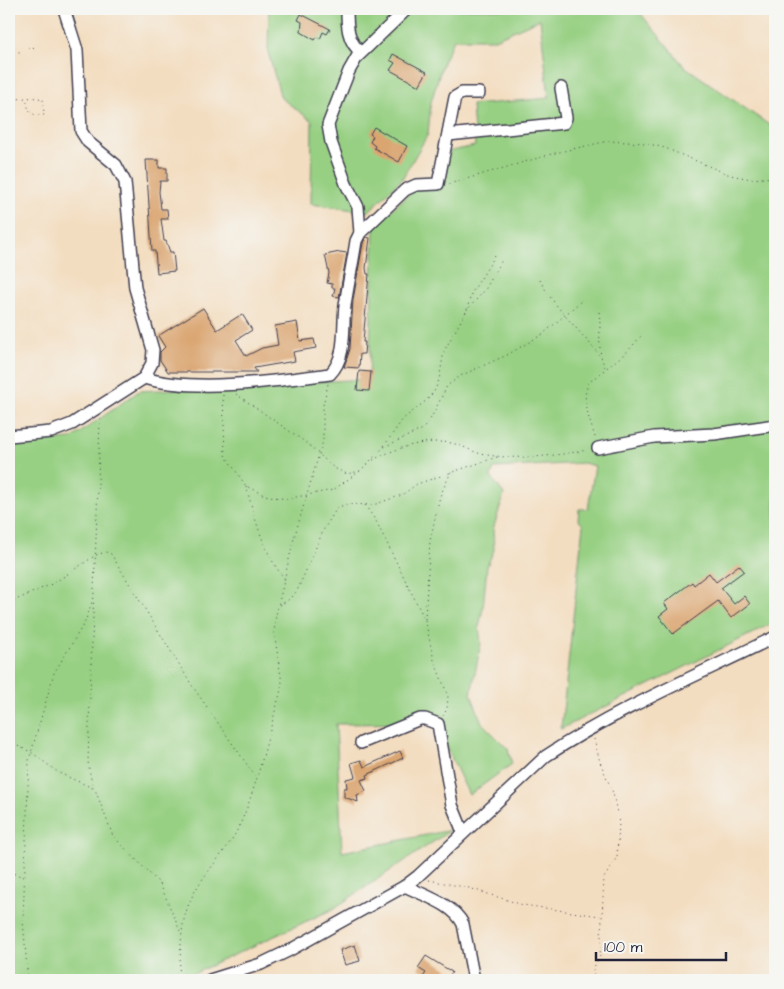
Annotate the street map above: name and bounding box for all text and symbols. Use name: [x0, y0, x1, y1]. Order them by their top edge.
scale bar: [596, 929, 726, 961]
text: 100 m: [604, 937, 643, 958]

